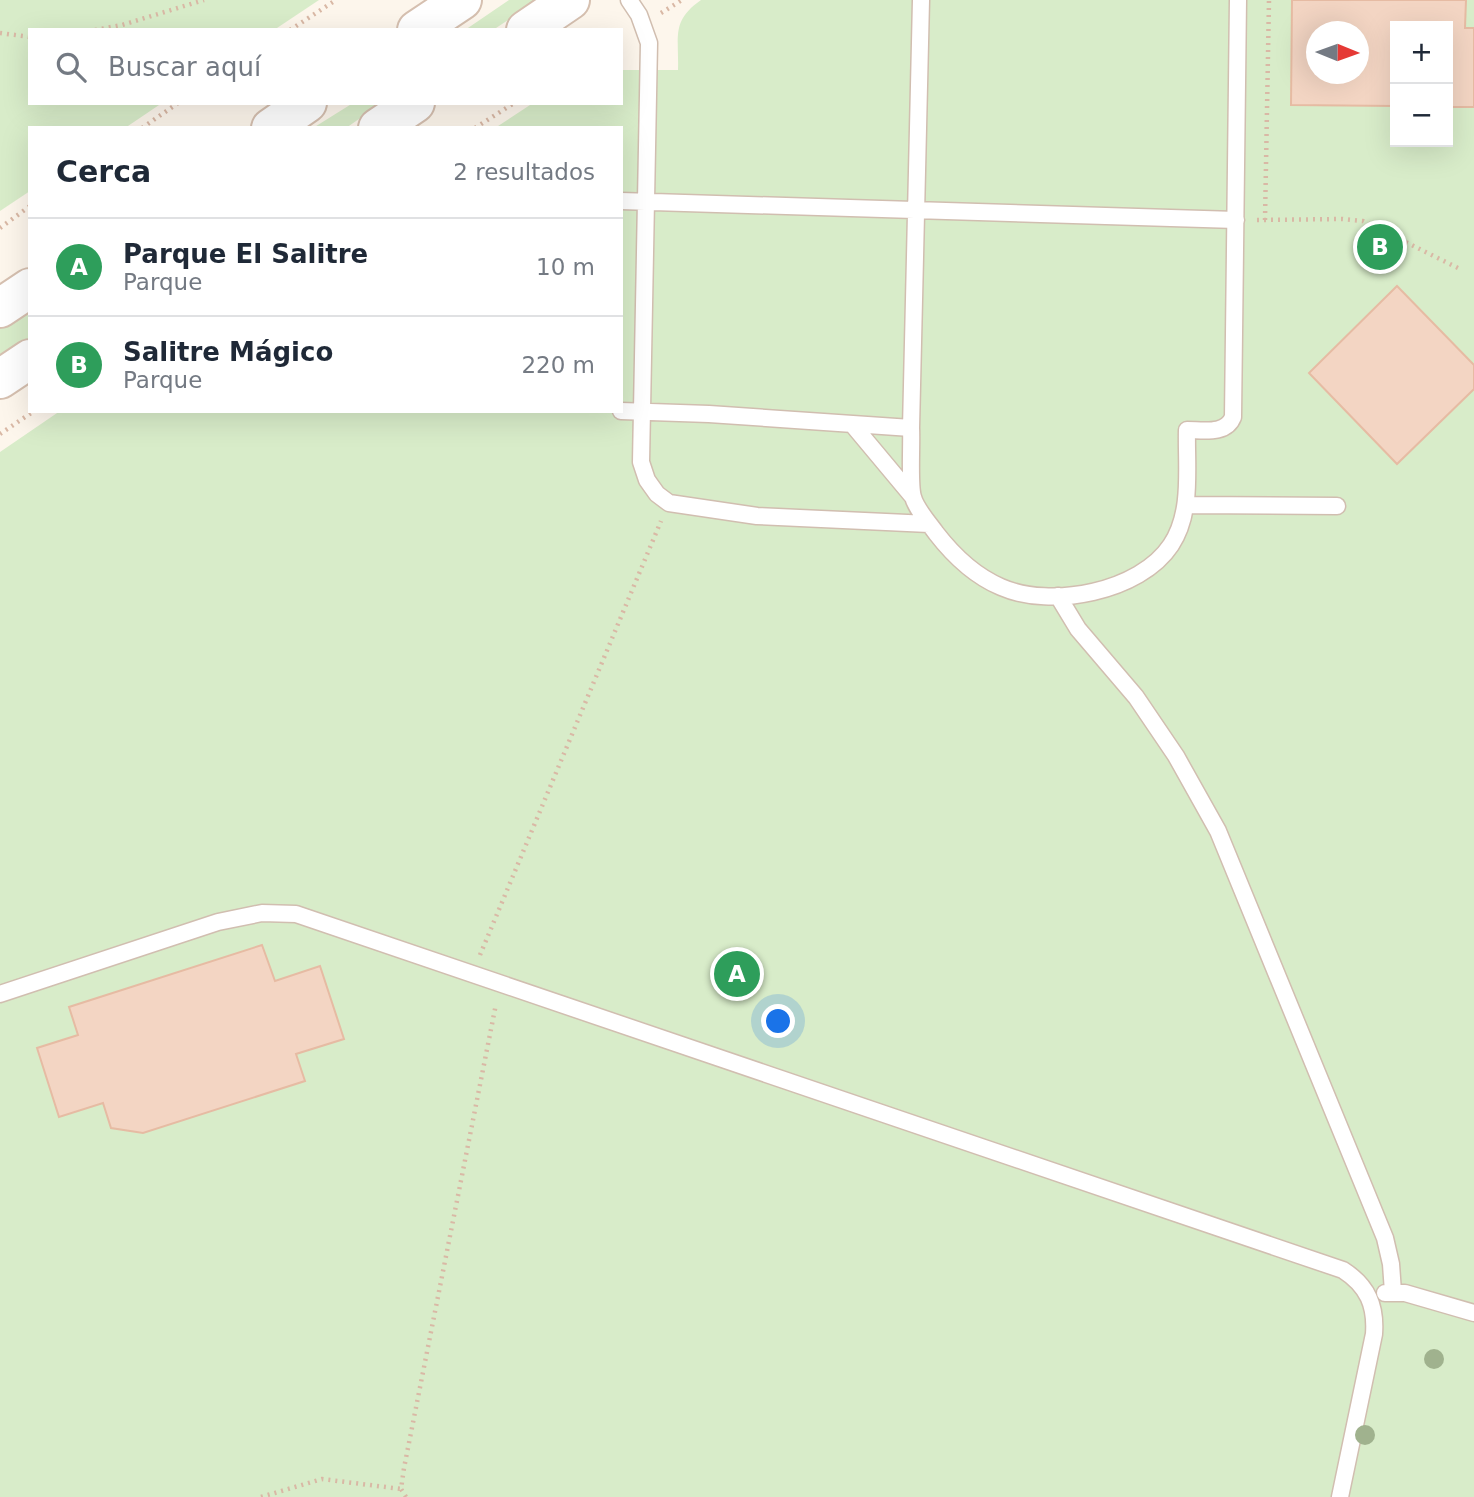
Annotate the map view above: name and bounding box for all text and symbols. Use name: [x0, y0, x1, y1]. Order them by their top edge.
north arrow: [1306, 21, 1369, 84]
map controls: [1390, 21, 1453, 147]
button: +: [1390, 21, 1453, 84]
search box: [28, 28, 623, 105]
icon: search: [52, 48, 90, 86]
text: Buscar aquí: [108, 52, 261, 82]
button: −: [1390, 84, 1453, 147]
text: Cerca: [56, 154, 151, 189]
text: 2 resultados: [453, 159, 595, 185]
pin: B: [1357, 221, 1403, 273]
text: Parque El Salitre: [123, 239, 368, 269]
text: A: [70, 254, 88, 280]
text: 10 m: [536, 254, 595, 280]
text: Parque: [123, 269, 202, 295]
text: Salitre Mágico: [123, 337, 333, 367]
text: B: [70, 352, 88, 378]
text: 220 m: [521, 352, 595, 378]
text: Parque: [123, 367, 202, 393]
pin: A: [714, 948, 760, 1000]
your location: [761, 1004, 795, 1038]

